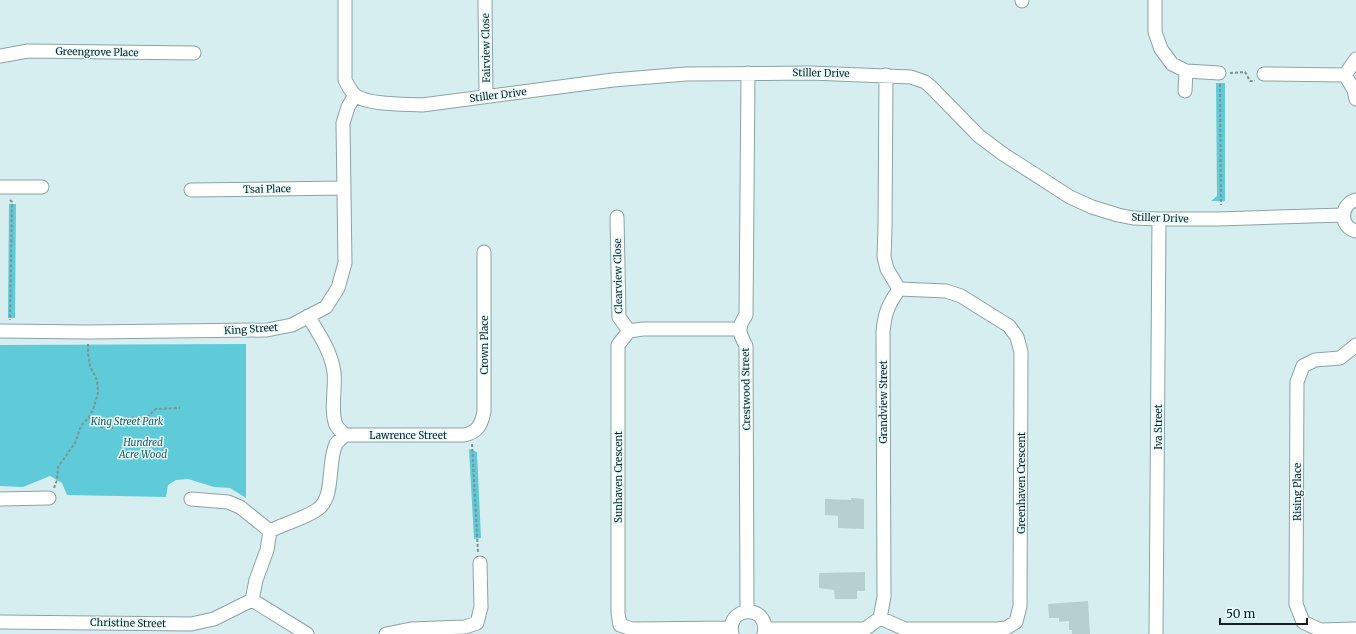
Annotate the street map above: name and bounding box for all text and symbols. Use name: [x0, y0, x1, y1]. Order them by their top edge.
street label: Fairview Close: [479, 13, 493, 83]
street label: Greengrove Place: [55, 45, 139, 59]
street label: Stiller Drive: [792, 66, 850, 80]
street label: Stiller Drive: [469, 85, 527, 105]
street label: Tsai Place: [243, 182, 291, 196]
street label: Stiller Drive: [1131, 211, 1189, 225]
street label: Clearview Close: [611, 238, 625, 314]
street label: Crown Place: [478, 315, 491, 375]
street label: King Street: [224, 321, 278, 337]
street label: Crestwood Street: [739, 348, 753, 430]
street label: Grandview Street: [877, 360, 890, 444]
street label: Iva Street: [1152, 404, 1165, 450]
park label: King Street Park: [90, 415, 164, 428]
street label: Lawrence Street: [369, 429, 447, 442]
street label: Sunhaven Crescent: [612, 431, 625, 523]
street label: Greenhaven Crescent: [1015, 432, 1028, 534]
park label: Hundred Acre Wood: [118, 436, 167, 461]
street label: Rising Place: [1291, 463, 1304, 521]
scale bar: [1220, 600, 1307, 626]
text: 50 m: [1226, 606, 1255, 621]
street label: Christine Street: [90, 616, 166, 630]

